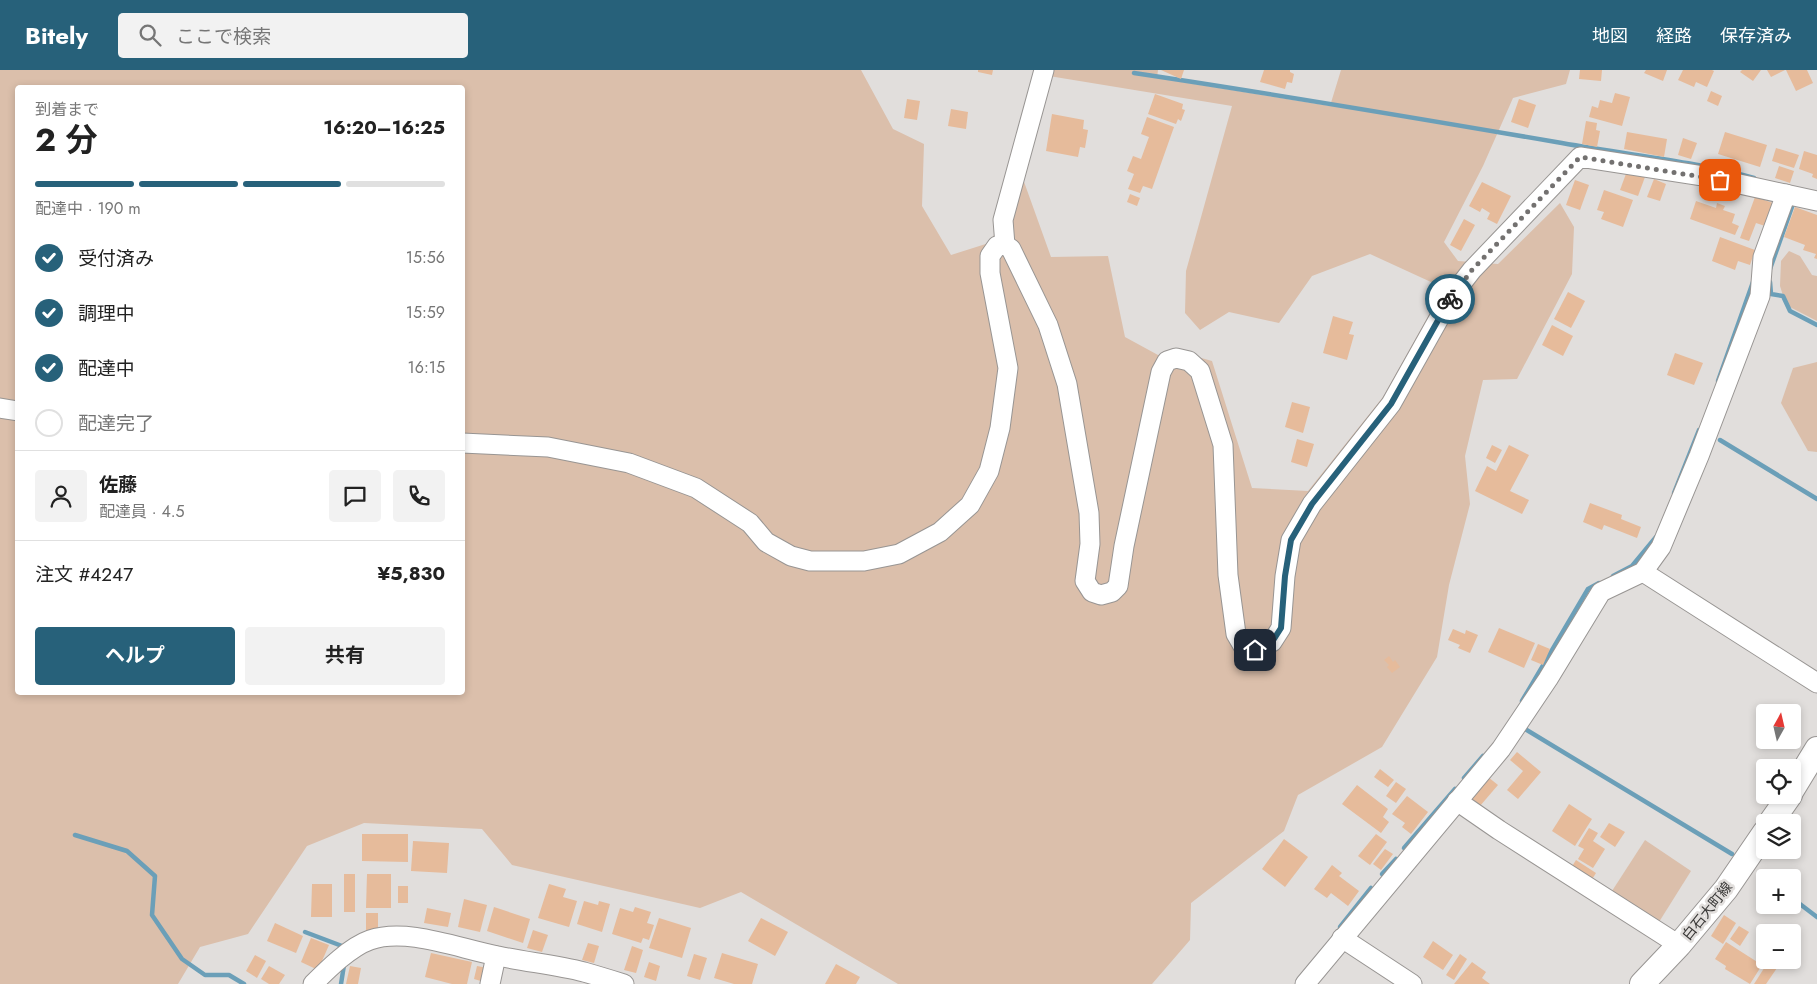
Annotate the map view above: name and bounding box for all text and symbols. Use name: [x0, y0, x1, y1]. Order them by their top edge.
search box: [118, 13, 468, 58]
text: Bitely: [25, 18, 88, 53]
icon: search: [136, 21, 164, 49]
text: ここで検索: [176, 23, 271, 50]
text: 地図: [1592, 23, 1628, 49]
text: 経路: [1656, 23, 1692, 49]
text: 保存済み: [1720, 23, 1792, 49]
text: 到着まで: [35, 98, 99, 121]
text: 16:20–16:25: [323, 114, 445, 141]
text: 2 分: [35, 117, 98, 163]
pin: [1699, 159, 1741, 201]
icon: bag: [1706, 166, 1734, 194]
text: 配達中 · 190 m: [35, 197, 141, 220]
icon: check: [35, 244, 63, 272]
text: 受付済み: [78, 245, 154, 272]
text: 15:56: [406, 246, 445, 269]
courier: [1425, 274, 1475, 324]
icon: bike: [1436, 285, 1464, 313]
icon: check: [35, 299, 63, 327]
text: 調理中: [78, 300, 135, 327]
text: 15:59: [406, 301, 445, 324]
icon: check: [35, 354, 63, 382]
text: 配達中: [78, 355, 135, 382]
text: 16:15: [408, 356, 445, 379]
text: 配達完了: [78, 410, 154, 437]
button: person: [35, 470, 87, 522]
button: chat: [329, 470, 381, 522]
button: phone: [393, 470, 445, 522]
text: 佐藤: [99, 471, 137, 498]
text: 配達員 · 4.5: [99, 500, 185, 523]
text: ¥5,830: [378, 560, 445, 587]
text: 注文 #4247: [35, 561, 133, 588]
button: ヘルプ: [35, 627, 235, 685]
button: 共有: [245, 627, 445, 685]
pin: [1234, 629, 1276, 671]
icon: home: [1241, 636, 1269, 664]
north arrow: [1756, 704, 1801, 749]
map controls: [1756, 704, 1801, 969]
button: locate: [1756, 759, 1801, 804]
button: layers: [1756, 814, 1801, 859]
button: +: [1756, 869, 1801, 914]
street label: 白石大町線: [1677, 878, 1737, 944]
button: −: [1756, 924, 1801, 969]

